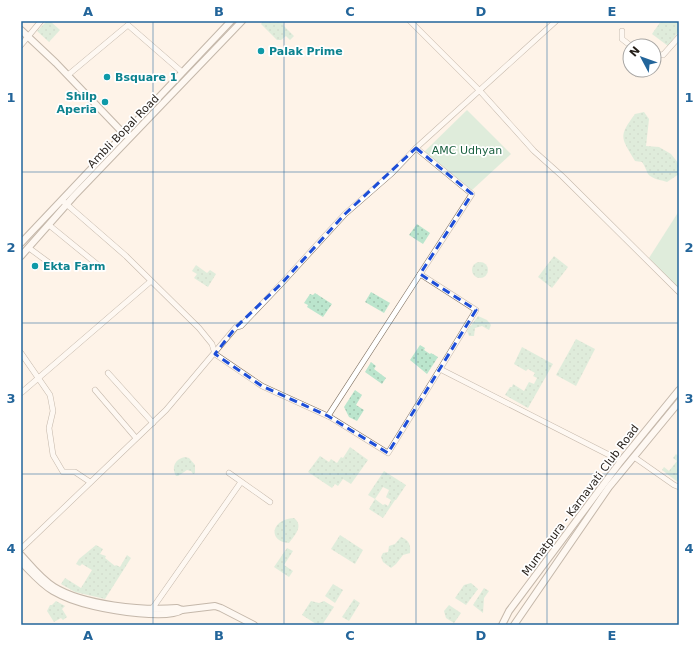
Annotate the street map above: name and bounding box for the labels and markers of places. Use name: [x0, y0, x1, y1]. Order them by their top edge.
place label: Palak Prime: [269, 45, 343, 58]
marker: Palak Prime: [256, 46, 266, 56]
place label: Bsquare 1: [115, 71, 177, 84]
marker: Bsquare 1: [102, 72, 112, 82]
place label: Shilp Aperia: [57, 90, 97, 116]
marker: Shilp Aperia: [100, 97, 110, 107]
place label: Ekta Farm: [43, 260, 106, 273]
marker: Ekta Farm: [30, 261, 40, 271]

